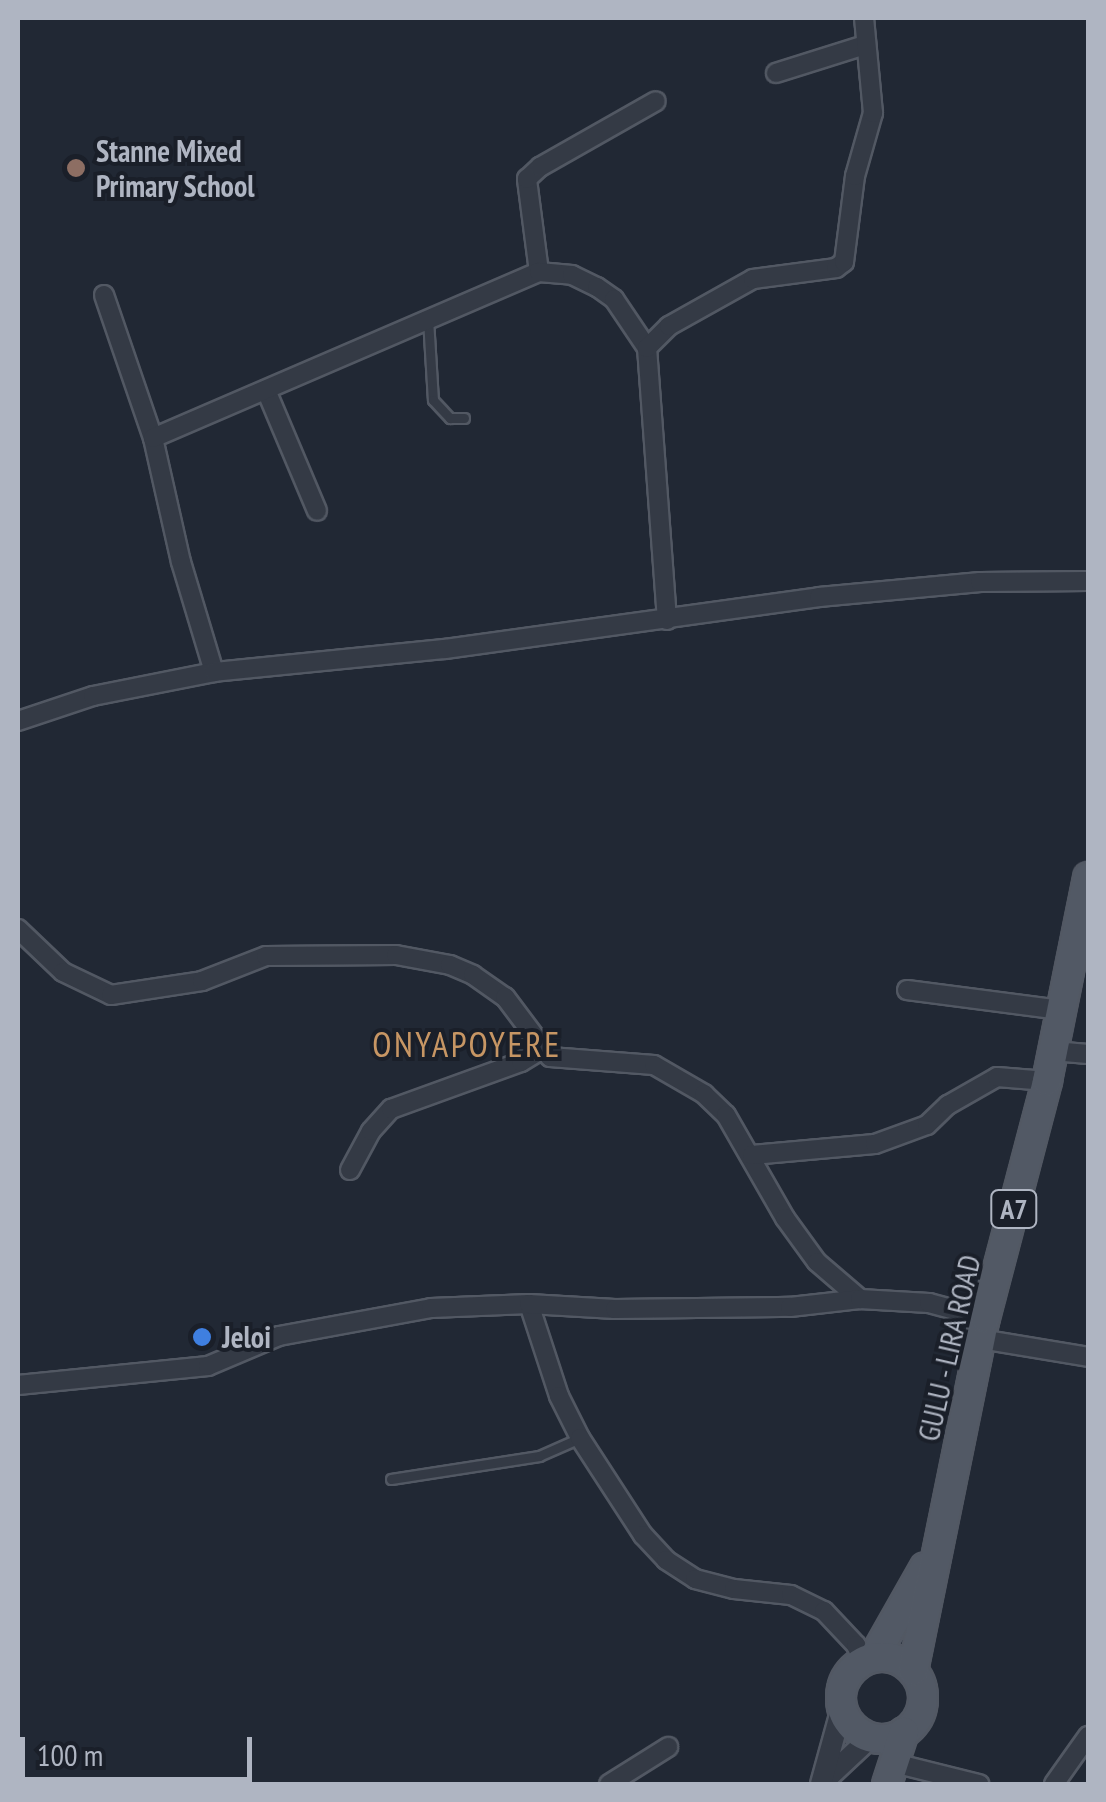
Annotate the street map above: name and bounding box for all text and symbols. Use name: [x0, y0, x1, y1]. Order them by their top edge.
place label: Stanne Mixed Primary School: [96, 133, 256, 204]
marker: Stanne Mixed Primary School: [65, 157, 87, 179]
district label: ONYAPOYERE: [372, 1023, 562, 1065]
road number: A7: [989, 1186, 1039, 1232]
street label: GULU - LIRA ROAD: [910, 1250, 988, 1446]
place label: Jeloi: [222, 1319, 271, 1355]
marker: Jeloi: [191, 1326, 213, 1348]
scale bar: [25, 1717, 258, 1779]
text: 100 m: [37, 1735, 103, 1774]

